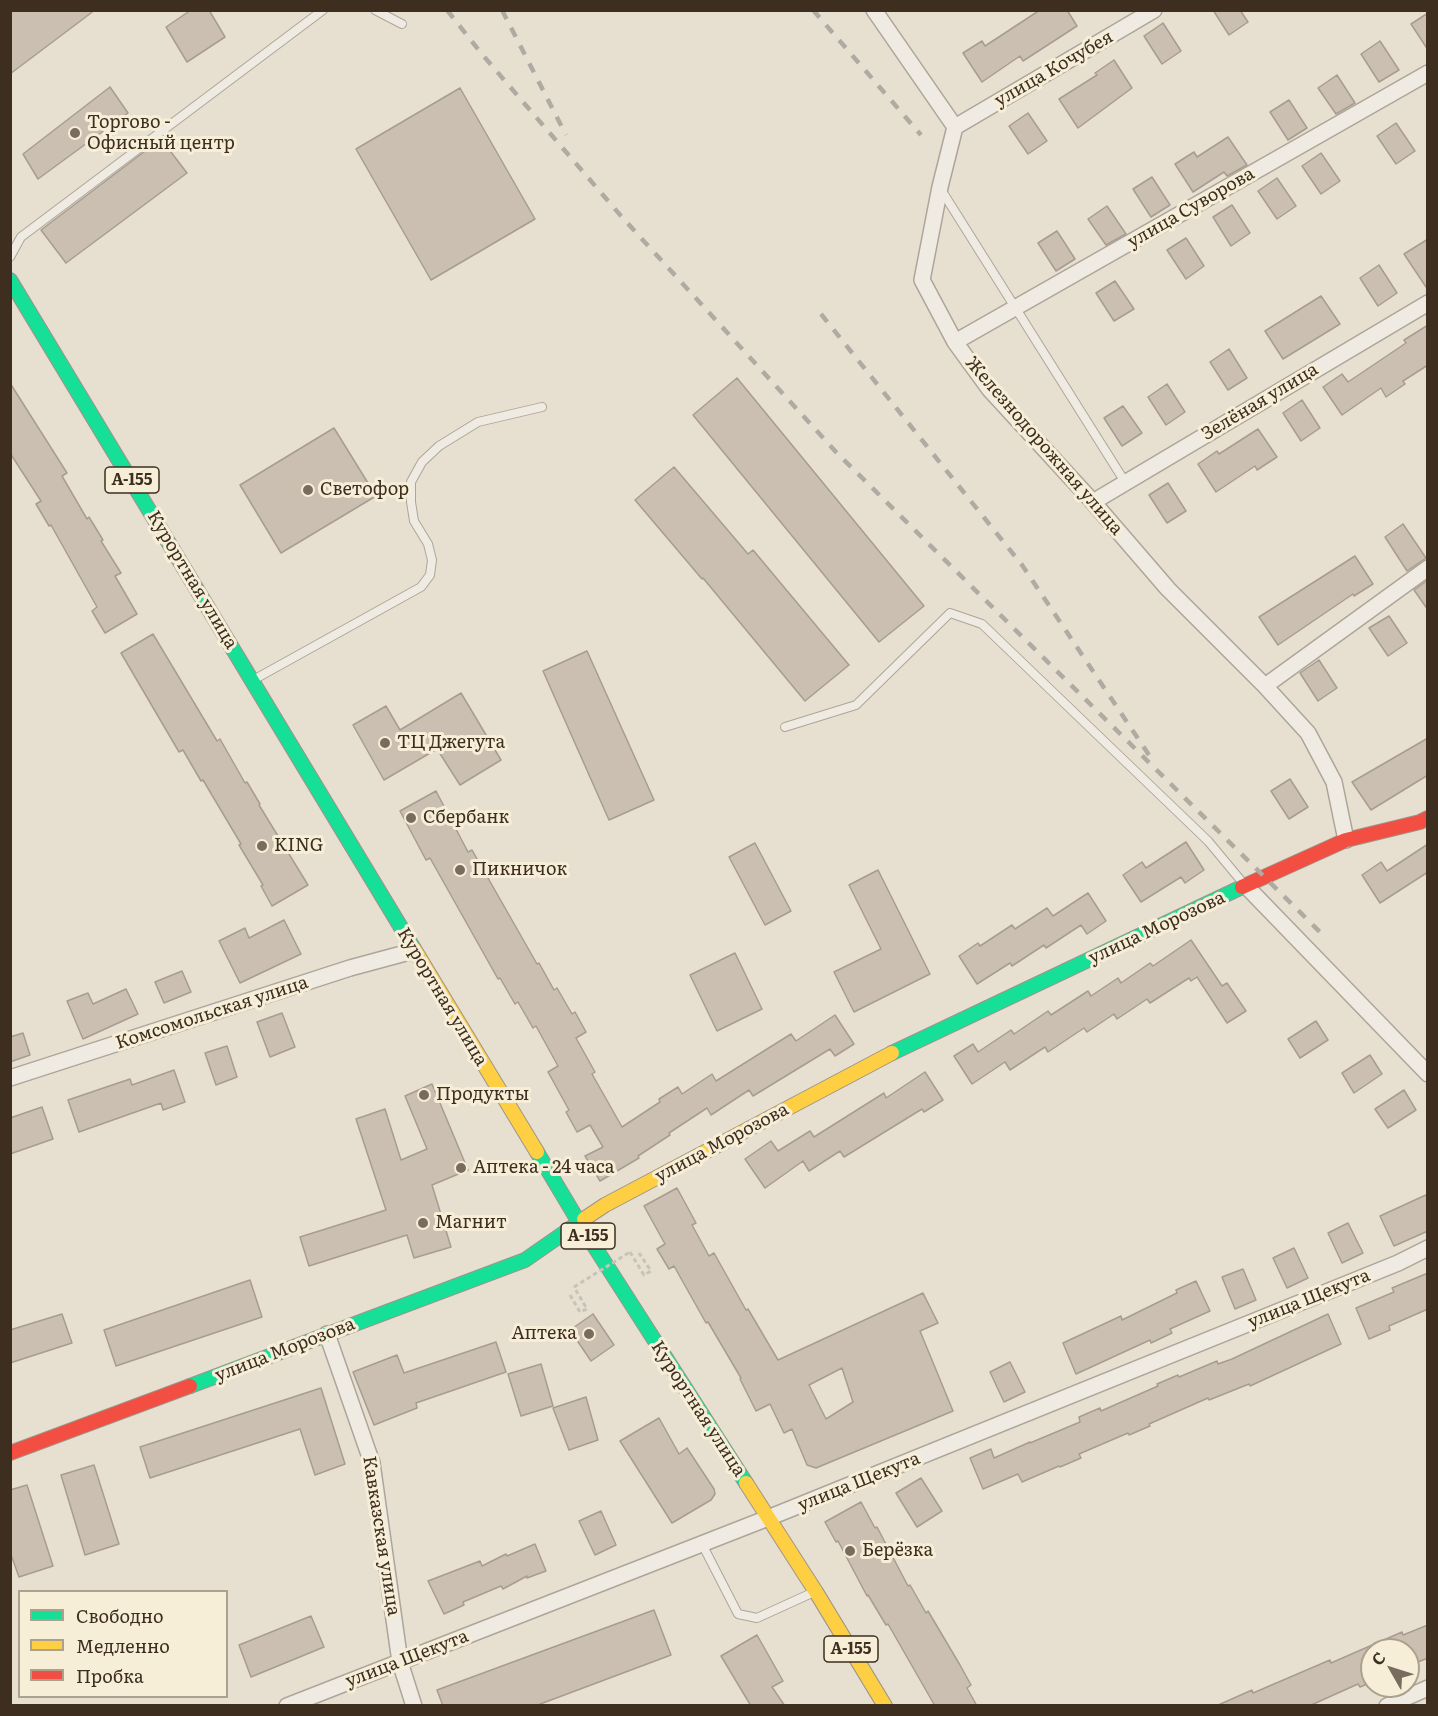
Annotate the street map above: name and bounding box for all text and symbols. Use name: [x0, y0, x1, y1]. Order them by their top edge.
street label: улица Кочубея: [991, 26, 1117, 112]
place label: Торгово - Офисный центр: [87, 112, 235, 154]
marker: Торгово - Офисный центр: [68, 126, 82, 140]
street label: улица Суворова: [1124, 163, 1258, 253]
street label: Железнодорожная улица: [961, 352, 1127, 540]
street label: Зелёная улица: [1198, 359, 1322, 445]
road number: А-155: [105, 467, 159, 493]
place label: Светофор: [320, 479, 409, 501]
marker: Светофор: [301, 483, 315, 497]
street label: Курортная улица: [142, 507, 242, 653]
place label: ТЦ Джегута: [397, 732, 505, 754]
marker: ТЦ Джегута: [378, 736, 392, 750]
place label: Сбербанк: [423, 807, 509, 829]
marker: Сбербанк: [404, 811, 418, 825]
place label: KING: [274, 835, 323, 857]
marker: KING: [255, 839, 269, 853]
place label: Пикничок: [472, 859, 567, 881]
marker: Пикничок: [453, 863, 467, 877]
street label: улица Морозова: [1085, 887, 1229, 969]
street label: Курортная улица: [392, 924, 492, 1070]
street label: Комсомольская улица: [113, 972, 311, 1054]
place label: Продукты: [436, 1084, 529, 1106]
marker: Продукты: [417, 1088, 431, 1102]
street label: улица Морозова: [652, 1099, 792, 1187]
place label: Аптека - 24 часа: [473, 1157, 615, 1179]
marker: Аптека - 24 часа: [454, 1161, 468, 1175]
place label: Магнит: [435, 1212, 507, 1234]
marker: Магнит: [416, 1216, 430, 1230]
road number: А-155: [561, 1223, 615, 1249]
street label: улица Щекута: [1245, 1265, 1373, 1333]
street label: улица Морозова: [212, 1313, 358, 1387]
place label: Аптека: [511, 1323, 577, 1345]
marker: Аптека: [582, 1327, 596, 1341]
street label: Курортная улица: [646, 1337, 750, 1481]
street label: улица Щекута: [795, 1448, 923, 1516]
street label: Кавказская улица: [358, 1455, 404, 1617]
place label: Берёзка: [862, 1540, 933, 1562]
marker: Берёзка: [843, 1544, 857, 1558]
legend: [18, 1590, 228, 1698]
text: Свободно: [76, 1602, 164, 1629]
street label: улица Щекута: [342, 1626, 472, 1692]
text: Медленно: [76, 1632, 170, 1659]
road number: А-155: [824, 1636, 878, 1662]
north arrow: [1360, 1638, 1420, 1698]
text: С: [1365, 1646, 1390, 1670]
text: Пробка: [76, 1662, 144, 1689]

